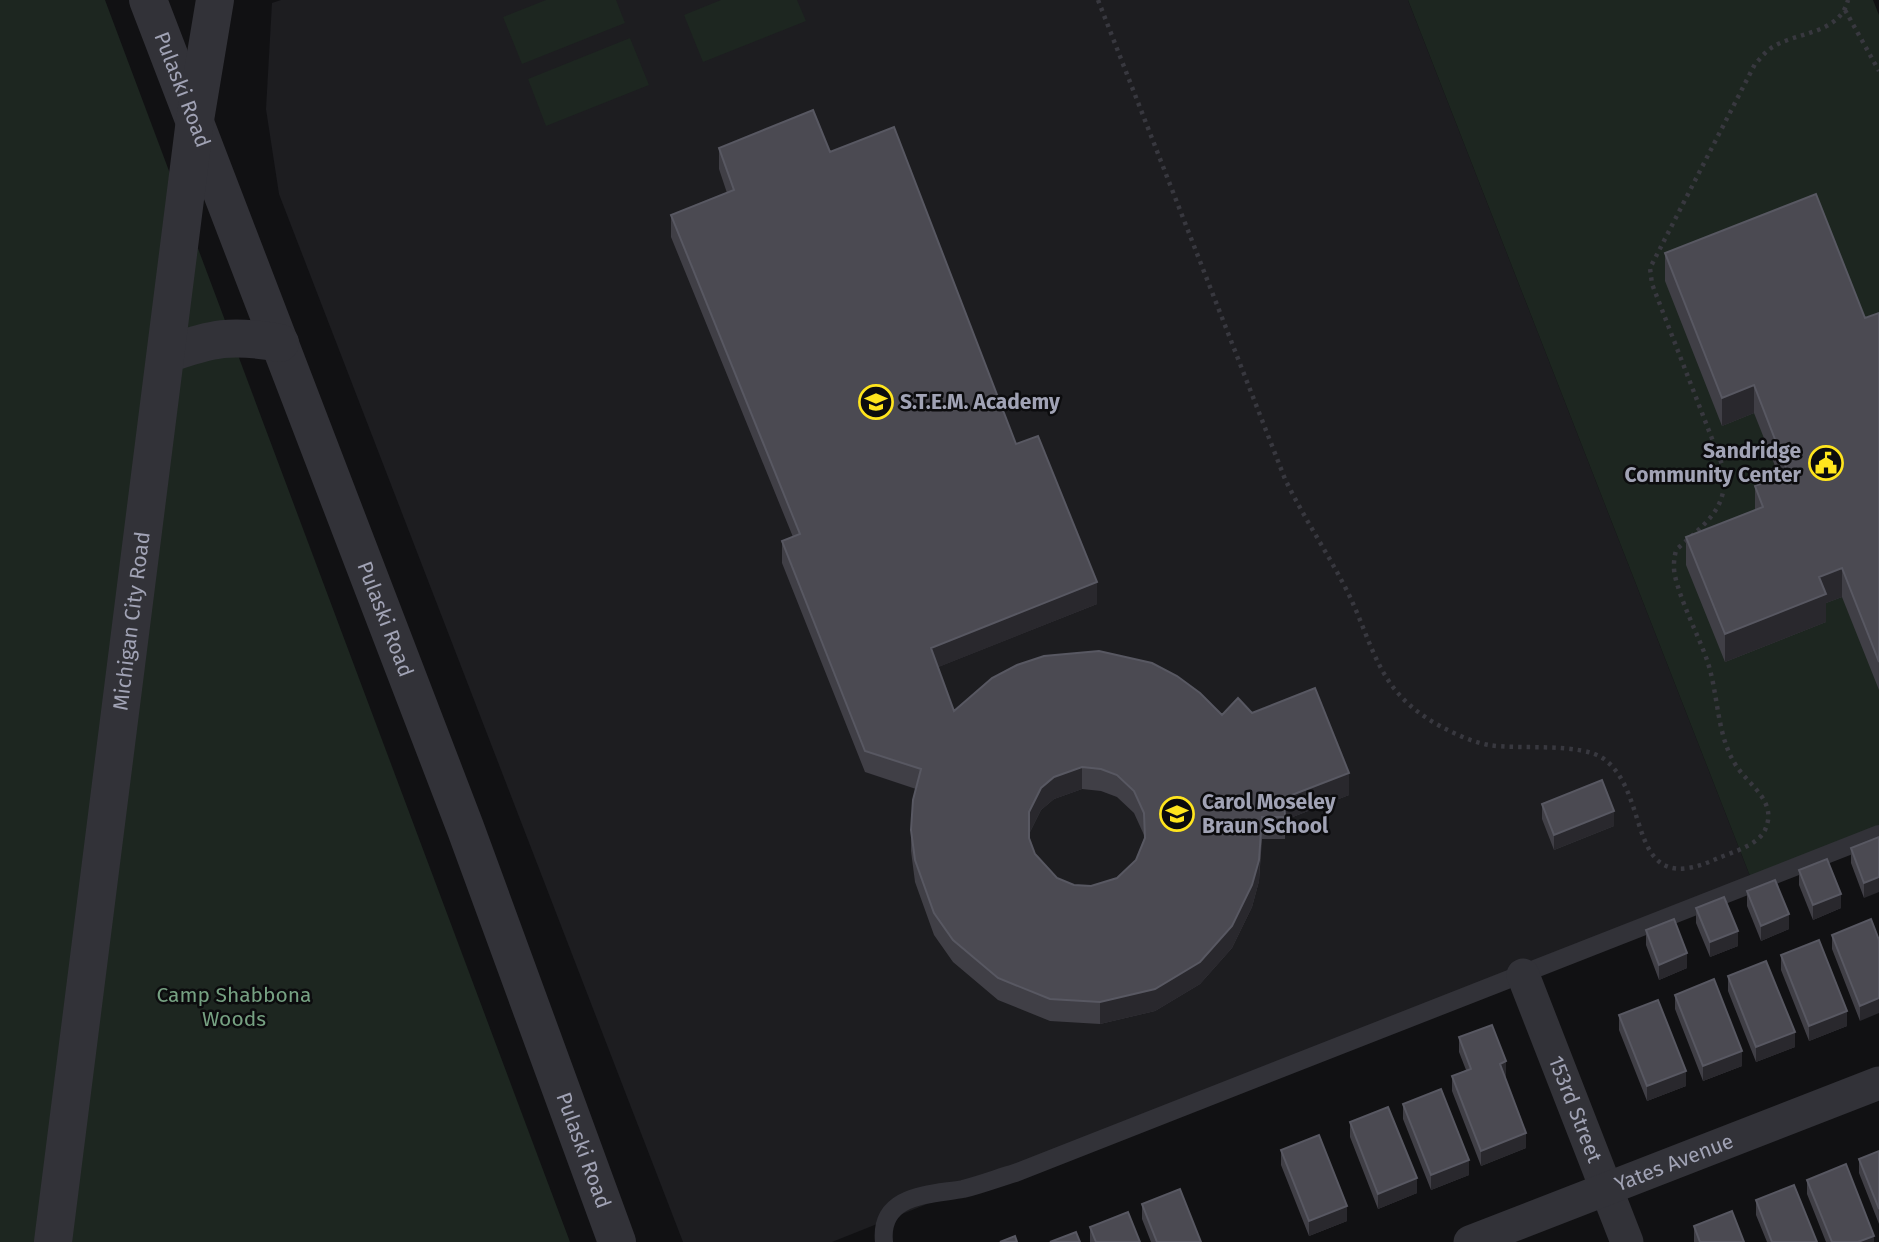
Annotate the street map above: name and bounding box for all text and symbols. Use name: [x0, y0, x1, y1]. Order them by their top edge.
street label: Pulaski Road: [148, 28, 216, 151]
school or university icon: S.T.E.M. Academy: [857, 383, 895, 421]
place label: S.T.E.M. Academy: [900, 389, 1060, 415]
place label: Sandridge Community Center: [1625, 438, 1802, 488]
public building icon: Sandridge Community Center: [1807, 444, 1845, 482]
street label: Michigan City Road: [107, 530, 156, 712]
street label: Pulaski Road: [351, 558, 419, 681]
place label: Carol Moseley Braun School: [1202, 789, 1336, 839]
school or university icon: Carol Moseley Braun School: [1158, 795, 1196, 833]
park label: Camp Shabbona Woods: [156, 982, 312, 1032]
street label: 153rd Street: [1543, 1052, 1608, 1167]
street label: Pulaski Road: [550, 1089, 617, 1212]
street label: Yates Avenue: [1611, 1128, 1737, 1197]

